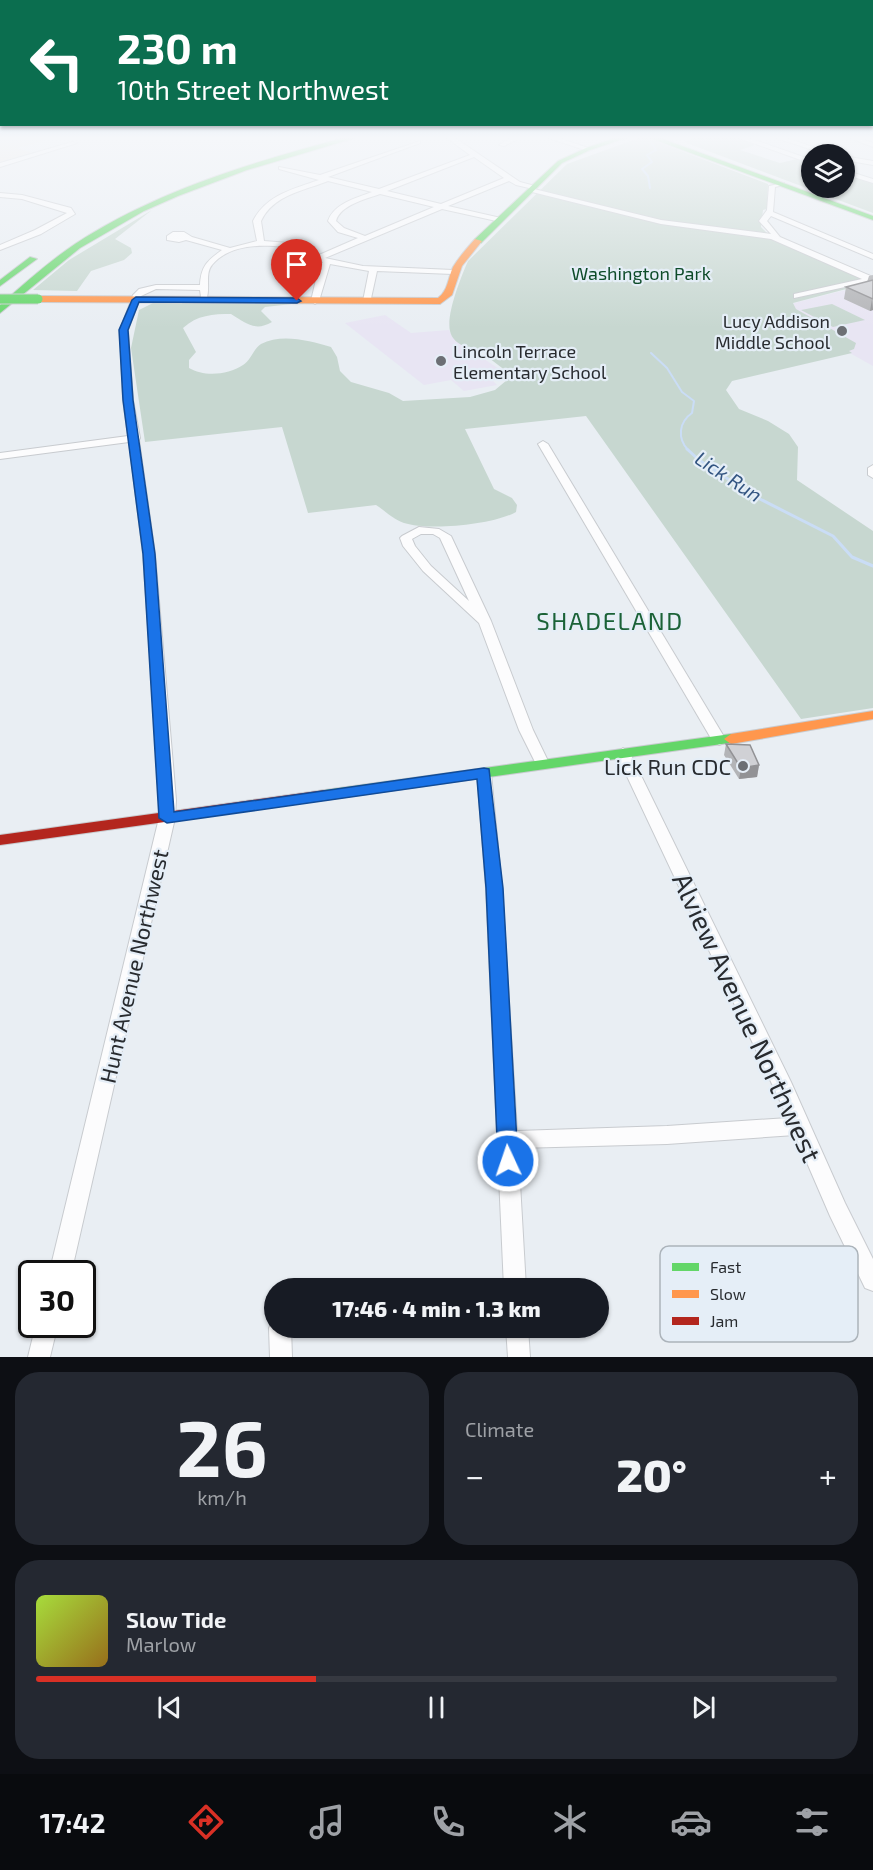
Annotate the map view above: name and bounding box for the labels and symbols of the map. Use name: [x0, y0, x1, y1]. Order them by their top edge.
pin: [271, 239, 322, 301]
park label: Washington Park: [571, 262, 711, 284]
place label: Lucy Addison Middle School: [715, 310, 831, 353]
marker: Lucy Addison Middle School: [835, 324, 849, 338]
place label: Lincoln Terrace Elementary School: [453, 340, 607, 383]
marker: Lincoln Terrace Elementary School: [434, 354, 448, 368]
water label: Lick Run: [691, 446, 767, 506]
district label: SHADELAND: [536, 606, 684, 635]
place label: Lick Run CDC: [604, 753, 731, 779]
marker: Lick Run CDC: [736, 759, 750, 773]
street label: Hunt Avenue Northwest: [93, 847, 173, 1085]
street label: Alview Avenue Northwest: [667, 867, 829, 1167]
position arrow: [476, 1129, 540, 1193]
legend: [660, 1246, 858, 1342]
text: Fast: [710, 1257, 741, 1276]
speed limit sign: 30: [18, 1260, 96, 1338]
text: Slow: [710, 1284, 746, 1303]
text: Jam: [710, 1311, 738, 1330]

